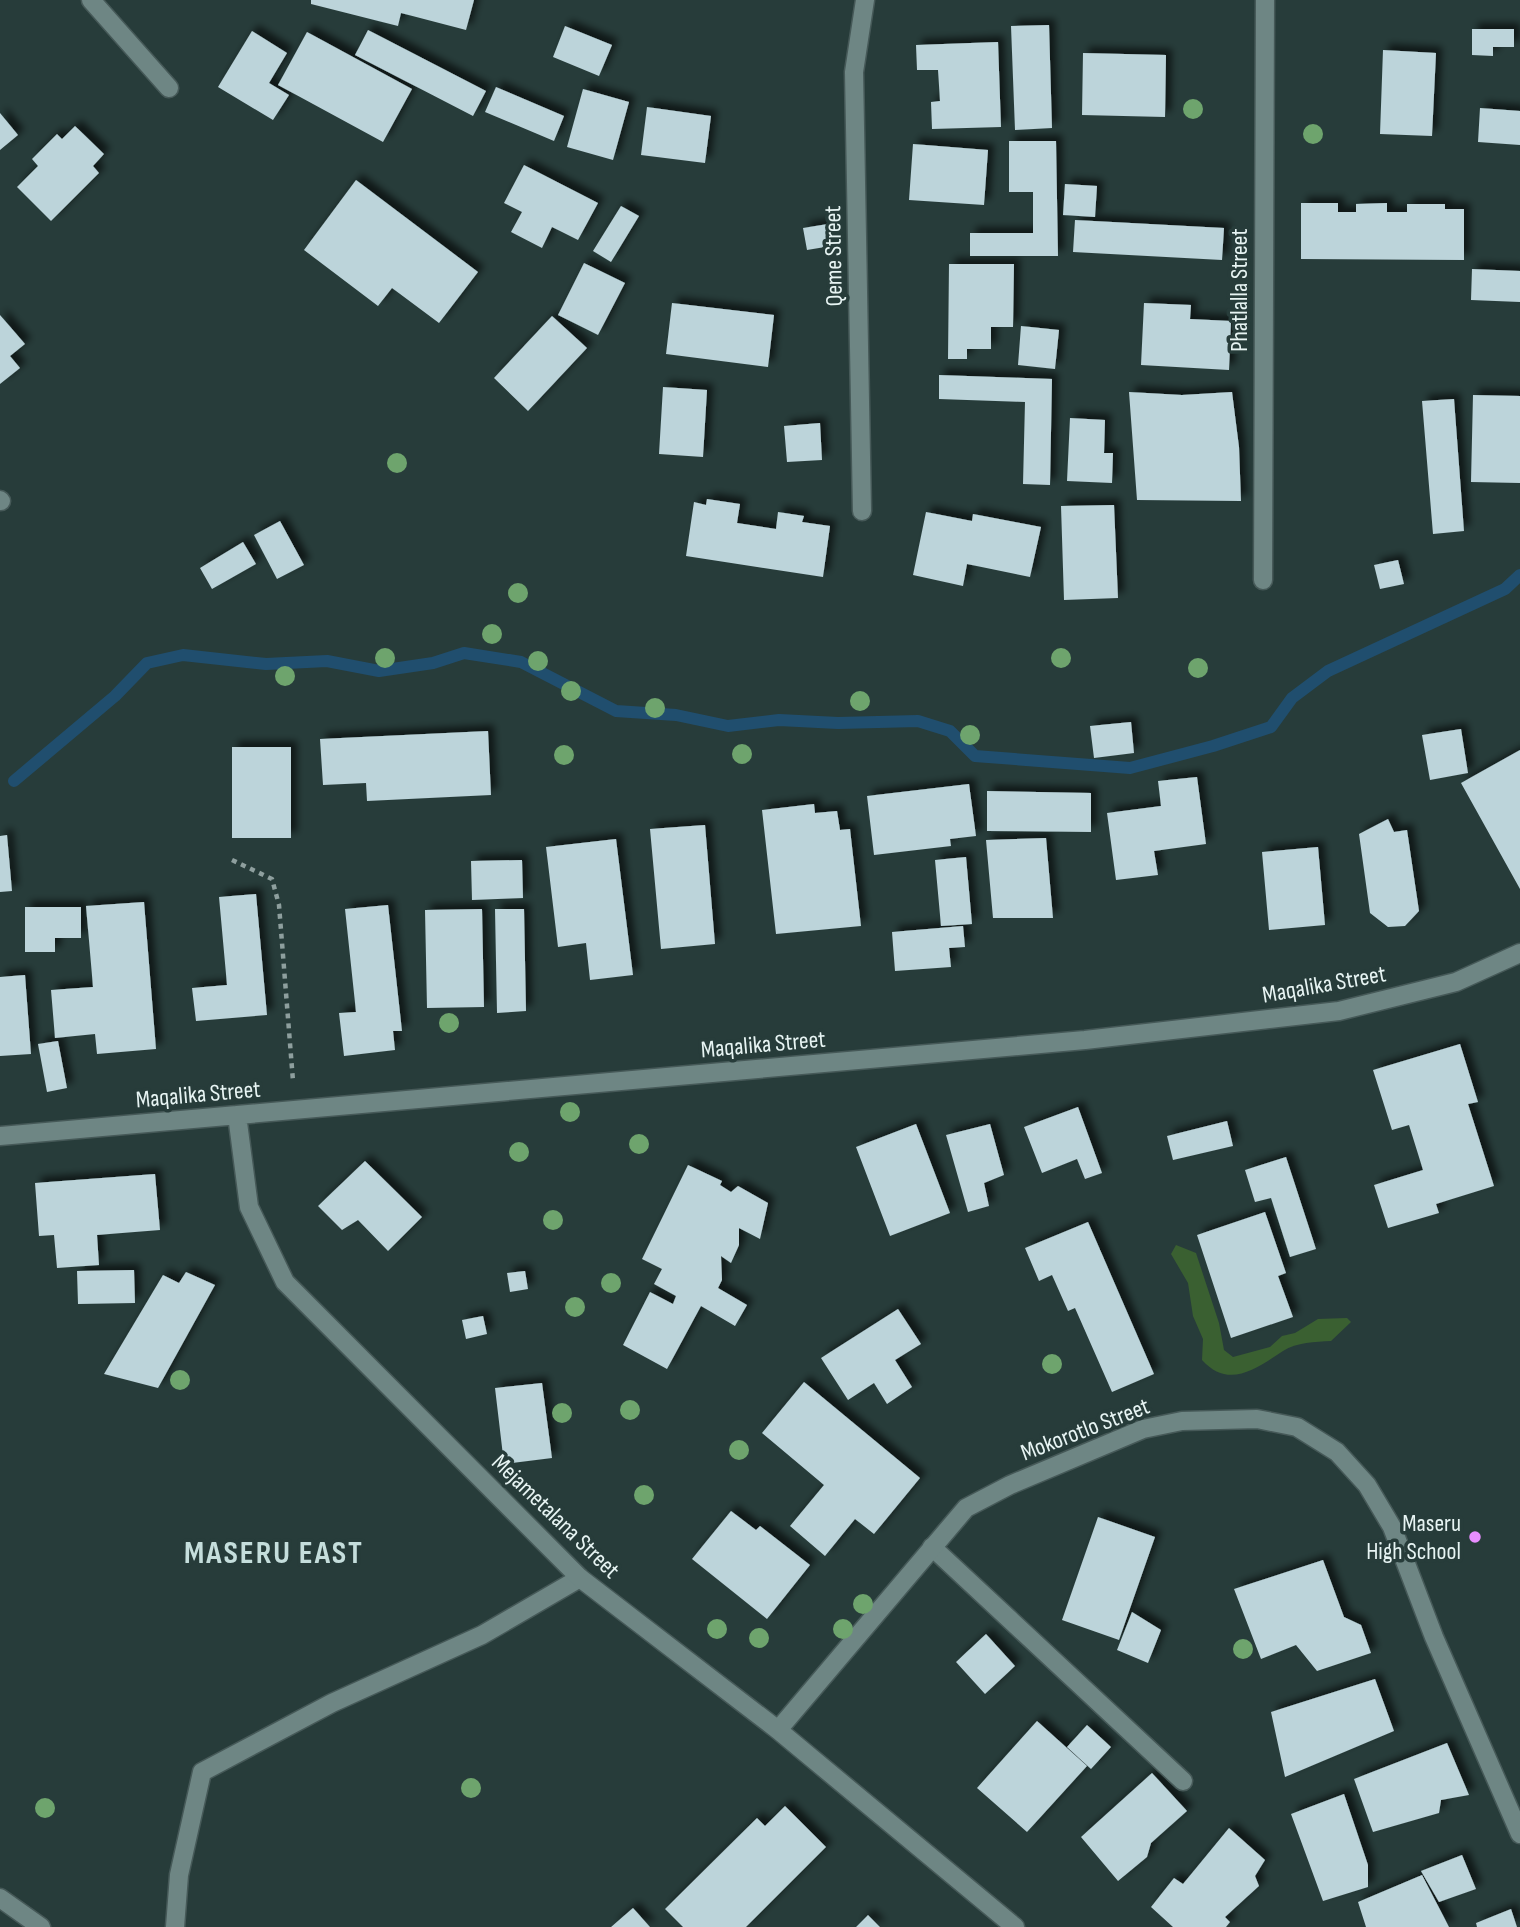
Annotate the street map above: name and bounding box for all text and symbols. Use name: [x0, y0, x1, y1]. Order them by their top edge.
street label: Qeme Street: [818, 205, 849, 307]
street label: Phatlalla Street: [1225, 228, 1254, 352]
street label: Maqalika Street: [1260, 959, 1388, 1010]
street label: Maqalika Street: [700, 1025, 827, 1064]
street label: Maqalika Street: [135, 1075, 262, 1114]
street label: Mokorotlo Street: [1017, 1392, 1154, 1467]
street label: Mejametalana Street: [486, 1448, 626, 1585]
place label: Maseru High School: [1366, 1509, 1461, 1566]
marker: Maseru High School: [1467, 1529, 1483, 1545]
district label: MASERU EAST: [184, 1534, 364, 1573]

